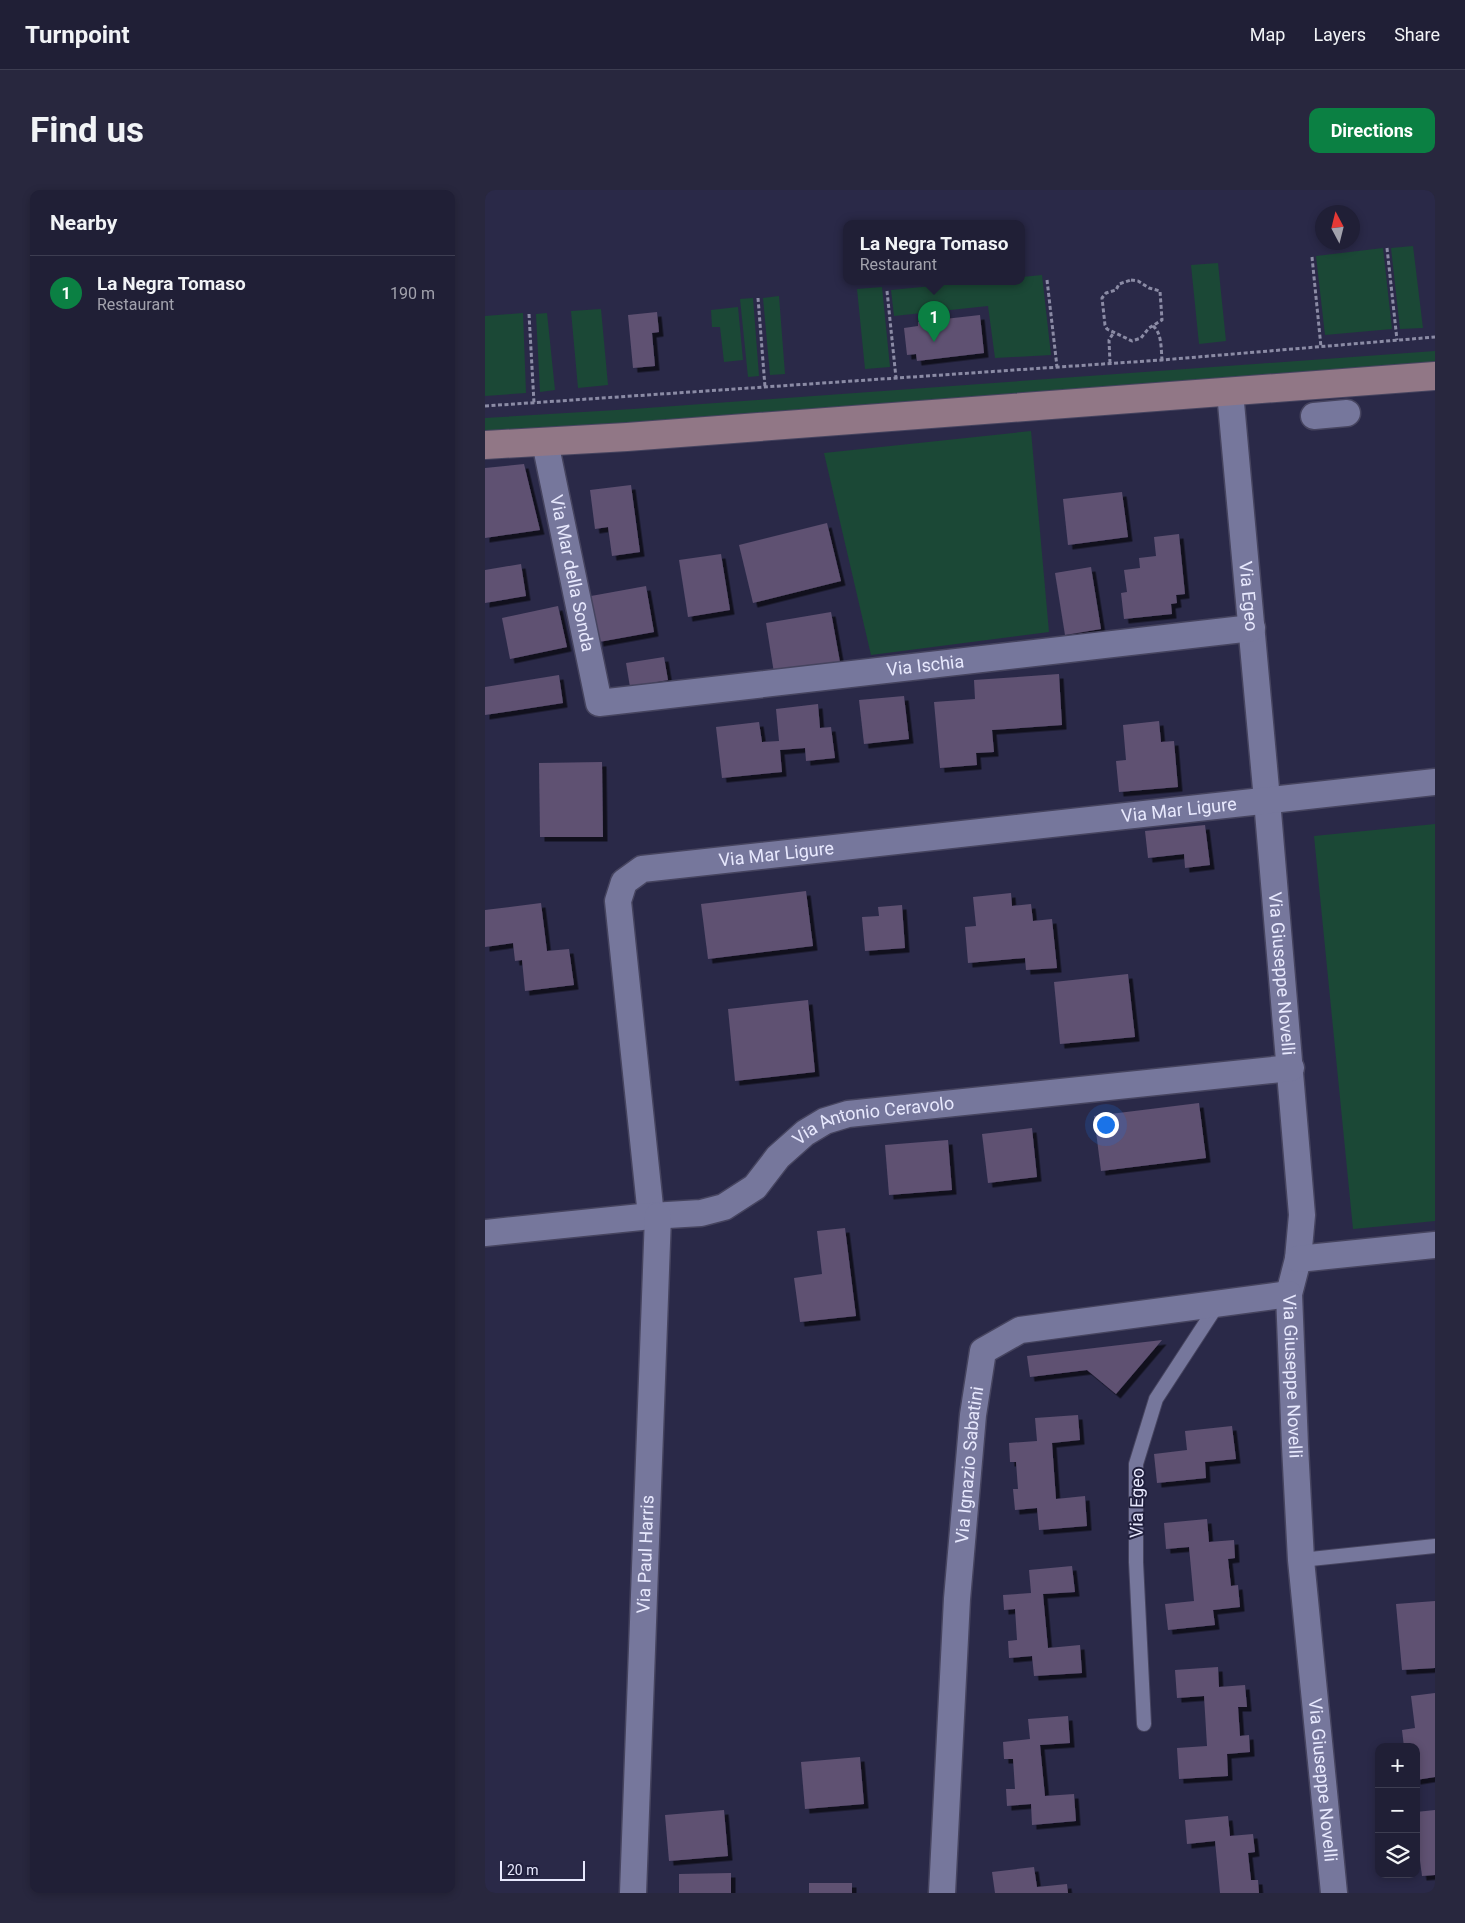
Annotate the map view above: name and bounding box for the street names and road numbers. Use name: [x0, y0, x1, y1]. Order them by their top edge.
street label: Via Mar della Sonda: [546, 493, 599, 654]
street label: Via Egeo: [1235, 560, 1263, 632]
street label: Via Ischia: [885, 650, 965, 680]
street label: Via Mar Ligure: [1120, 793, 1238, 826]
street label: Via Mar Ligure: [718, 837, 835, 871]
street label: Via Giuseppe Novelli: [1265, 891, 1300, 1056]
street label: Via Antonio Ceravolo: [788, 1092, 955, 1149]
street label: Via Giuseppe Novelli: [1279, 1294, 1307, 1459]
street label: Via Ignazio Sabatini: [951, 1385, 987, 1544]
street label: Via Egeo: [1125, 1468, 1148, 1538]
street label: Via Paul Harris: [632, 1495, 658, 1614]
street label: Via Giuseppe Novelli: [1305, 1697, 1342, 1863]

